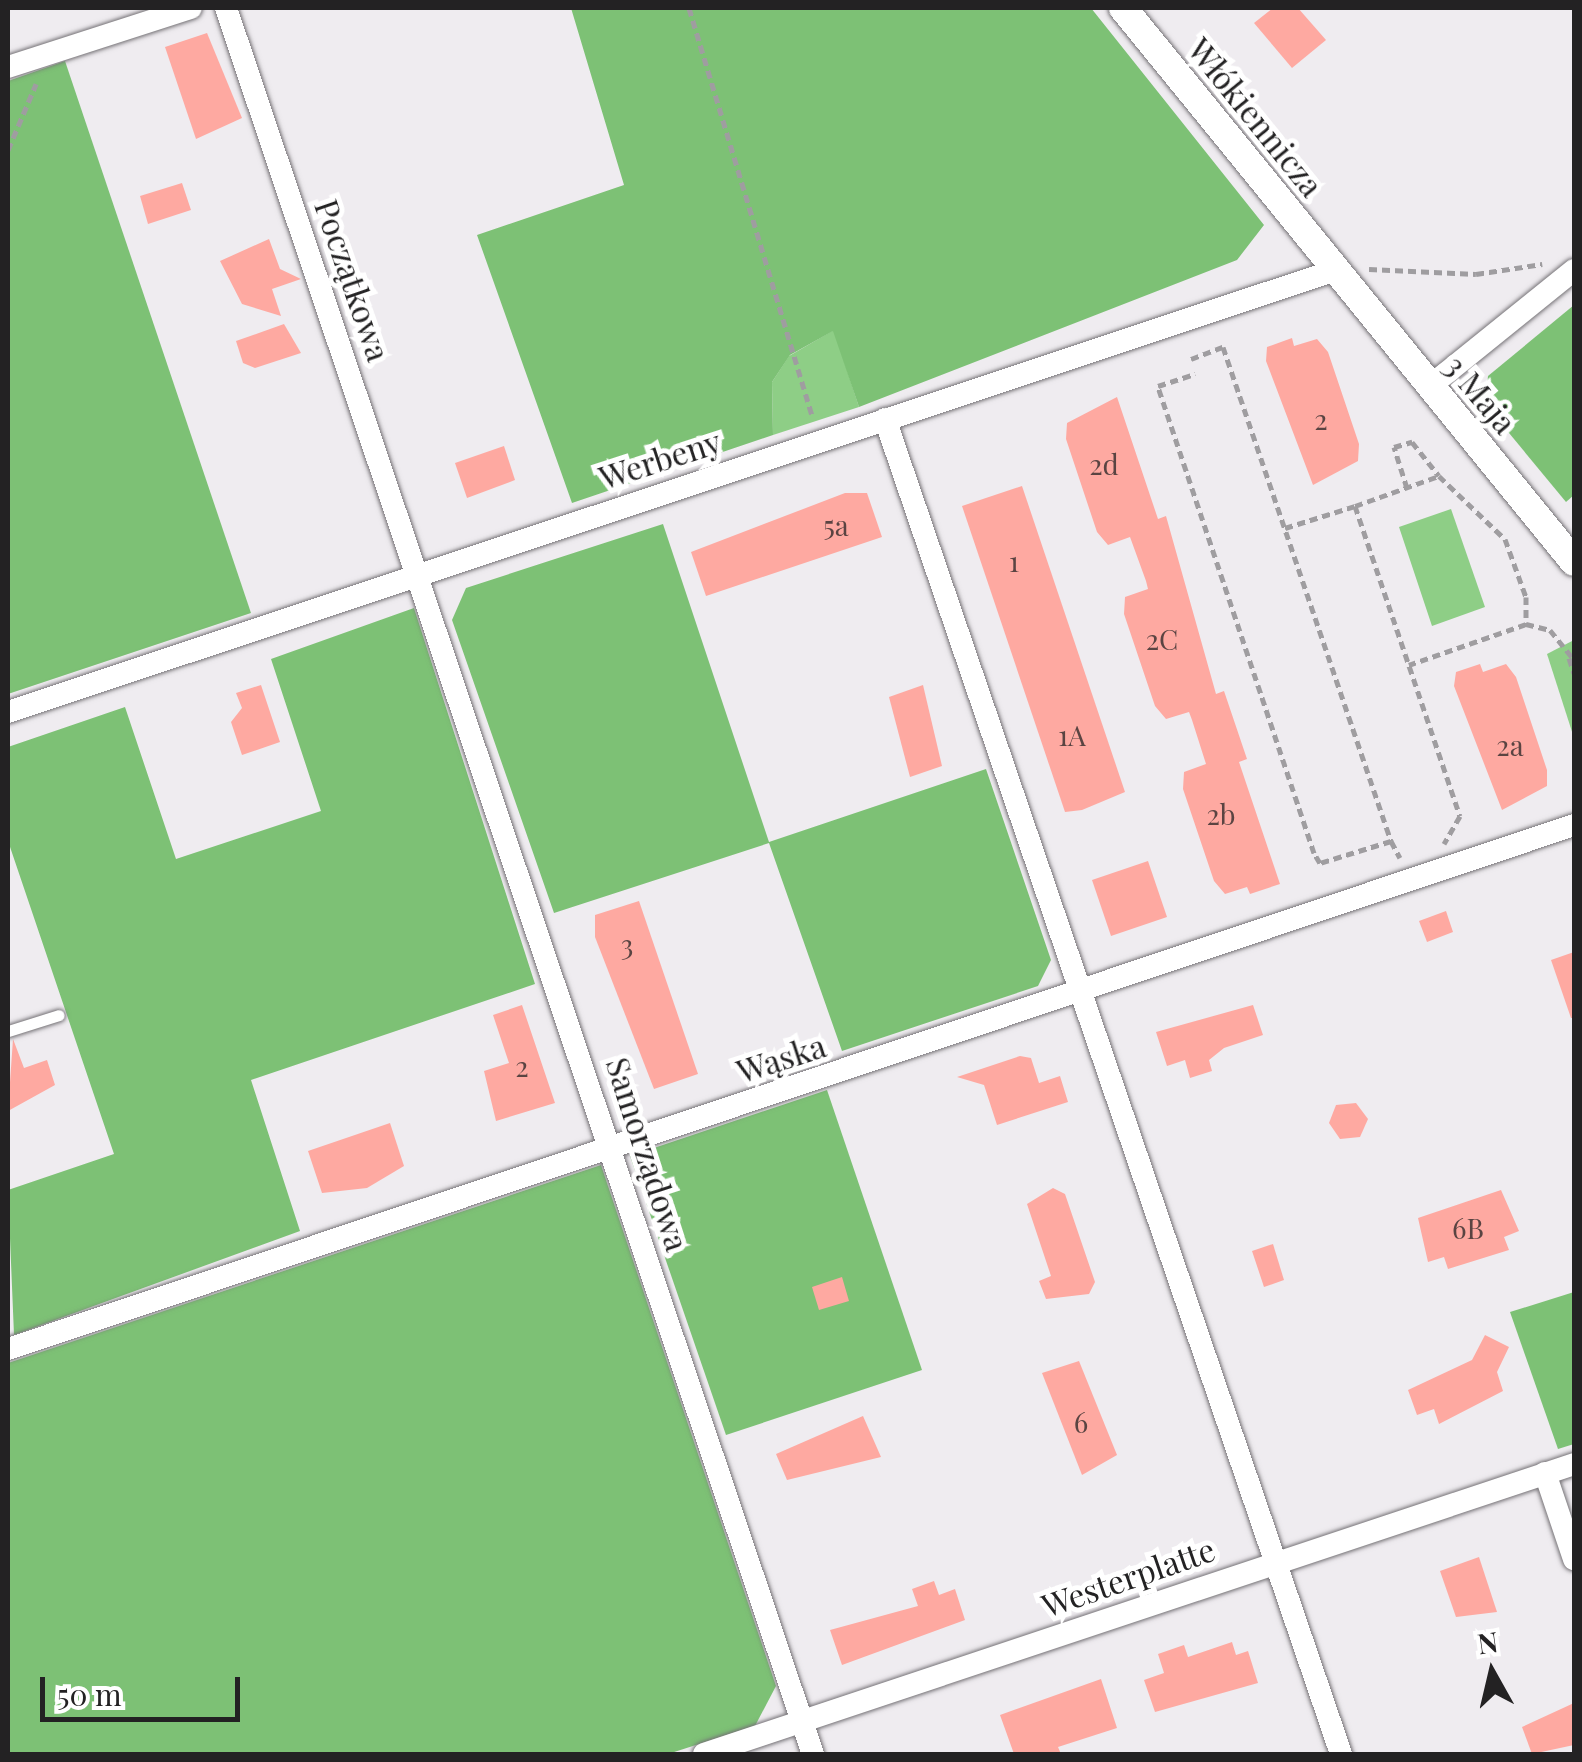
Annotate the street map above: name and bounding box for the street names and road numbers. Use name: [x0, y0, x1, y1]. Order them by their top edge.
street label: Włókiennicza: [1181, 30, 1331, 204]
street label: Początkowa: [307, 194, 399, 366]
street label: 3 Maja: [1437, 347, 1525, 441]
street label: Werbeny: [594, 421, 726, 497]
street label: Wąska: [732, 1026, 830, 1090]
street label: Samorządowa: [599, 1053, 697, 1255]
street label: Westerplatte: [1037, 1530, 1219, 1624]

